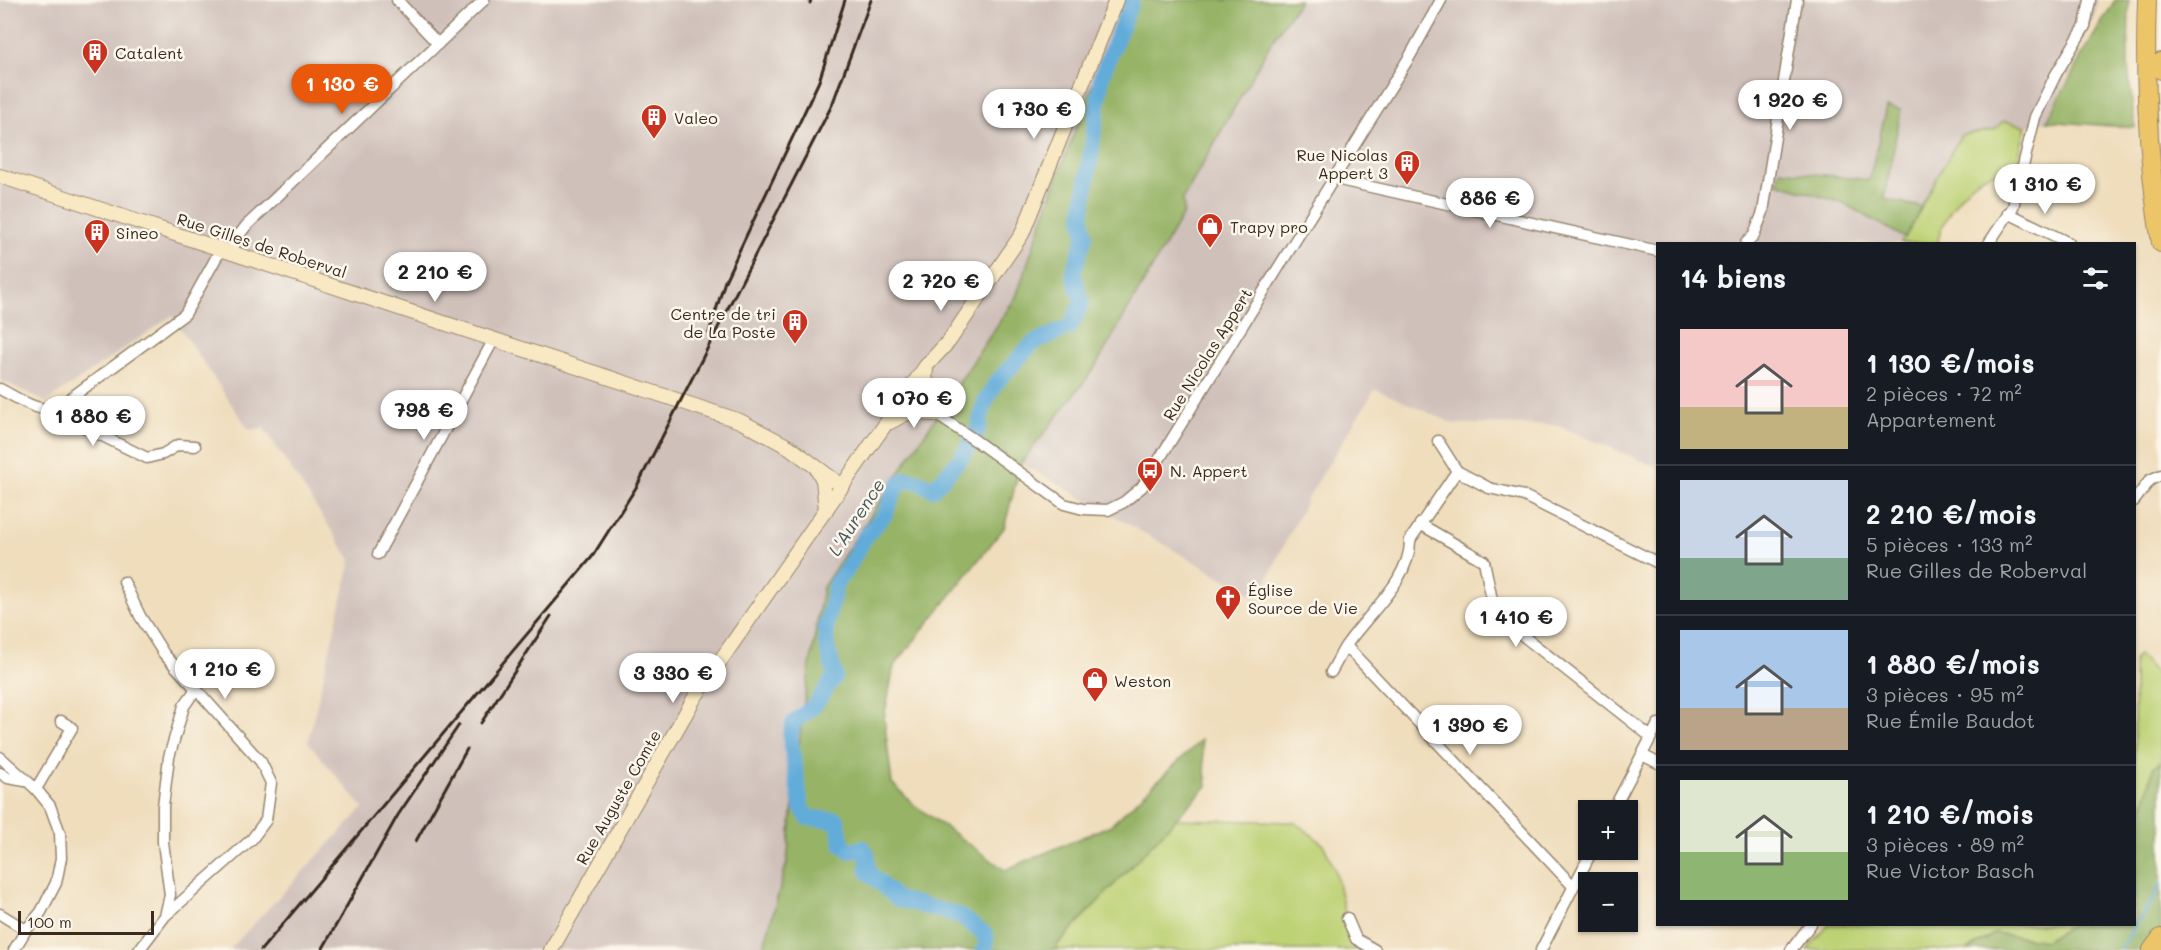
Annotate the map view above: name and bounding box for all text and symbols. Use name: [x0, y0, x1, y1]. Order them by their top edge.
building icon: Catalent: [80, 37, 110, 75]
place label: Catalent: [115, 42, 183, 63]
pin: 1 130 €: [287, 64, 397, 115]
text: 1 130 €: [305, 70, 379, 96]
pin: 1 920 €: [1735, 80, 1845, 131]
text: 1 920 €: [1752, 86, 1828, 112]
pin: 1 730 €: [979, 89, 1089, 140]
text: 1 730 €: [996, 95, 1072, 121]
building icon: Valeo: [639, 102, 669, 140]
place label: Valeo: [674, 107, 718, 128]
place label: Rue Nicolas Appert 3: [1297, 144, 1388, 183]
building icon: Rue Nicolas Appert 3: [1392, 148, 1422, 186]
pin: 1 310 €: [1990, 164, 2100, 215]
text: 1 310 €: [2008, 170, 2082, 196]
pin: 886 €: [1448, 178, 1532, 229]
text: 886 €: [1460, 184, 1520, 210]
street label: Rue Gilles de Roberval: [175, 208, 349, 282]
shop icon: Trapy pro: [1195, 211, 1225, 249]
place label: Trapy pro: [1230, 216, 1308, 237]
building icon: Sineo: [82, 217, 112, 255]
place label: Sineo: [116, 222, 158, 243]
pin: 2 210 €: [380, 252, 490, 303]
text: 2 210 €: [398, 258, 472, 284]
pin: 2 720 €: [886, 261, 996, 312]
text: 14 biens: [1680, 261, 1786, 295]
icon: filters: [2079, 262, 2112, 295]
text: 2 720 €: [903, 267, 979, 293]
street label: Rue Nicolas Appert: [1158, 284, 1256, 424]
place label: Centre de tri de La Poste: [671, 303, 776, 342]
building icon: Centre de tri de La Poste: [780, 307, 810, 345]
text: 1 130 €/mois: [1866, 346, 2035, 380]
icon: home: [1728, 353, 1800, 425]
pin: 1 070 €: [859, 378, 969, 429]
text: 2 pièces · 72 m²: [1866, 380, 2022, 406]
text: 1 070 €: [876, 384, 952, 410]
pin: 798 €: [382, 390, 466, 441]
pin: 1 880 €: [38, 396, 148, 447]
text: 798 €: [395, 396, 453, 422]
text: 1 880 €: [54, 402, 132, 428]
text: Appartement: [1866, 406, 1996, 432]
bus stop icon: N. Appert: [1135, 455, 1165, 493]
place label: N. Appert: [1170, 460, 1247, 481]
water label: L'Aurence: [822, 474, 890, 560]
text: 2 210 €/mois: [1866, 497, 2037, 531]
icon: home: [1728, 504, 1800, 576]
text: 5 pièces · 133 m²: [1866, 531, 2033, 557]
text: Rue Gilles de Roberval: [1866, 557, 2087, 583]
place label: Église Source de Vie: [1248, 579, 1358, 618]
church icon: Église Source de Vie: [1213, 583, 1243, 621]
pin: 1 410 €: [1461, 597, 1571, 648]
text: 1 410 €: [1479, 603, 1553, 629]
text: 1 880 €/mois: [1866, 647, 2040, 681]
pin: 1 210 €: [170, 649, 280, 700]
pin: 3 330 €: [618, 653, 728, 704]
icon: home: [1728, 654, 1800, 726]
text: 1 210 €: [189, 655, 261, 681]
text: 3 330 €: [633, 659, 713, 685]
shop icon: Weston: [1080, 665, 1110, 703]
place label: Weston: [1114, 670, 1171, 691]
text: 3 pièces · 95 m²: [1866, 681, 2024, 707]
pin: 1 390 €: [1415, 705, 1525, 756]
text: Rue Émile Baudot: [1866, 707, 2035, 733]
text: 1 390 €: [1432, 711, 1508, 737]
street label: Rue Auguste Comte: [571, 726, 665, 868]
text: 1 210 €/mois: [1866, 797, 2034, 831]
map controls: [1578, 800, 1638, 932]
button: +: [1578, 800, 1638, 860]
icon: home: [1728, 804, 1800, 876]
text: 3 pièces · 89 m²: [1866, 831, 2024, 857]
text: Rue Victor Basch: [1866, 857, 2034, 883]
button: −: [1578, 872, 1638, 932]
scale bar: [18, 908, 154, 936]
text: 100 m: [27, 911, 72, 932]

